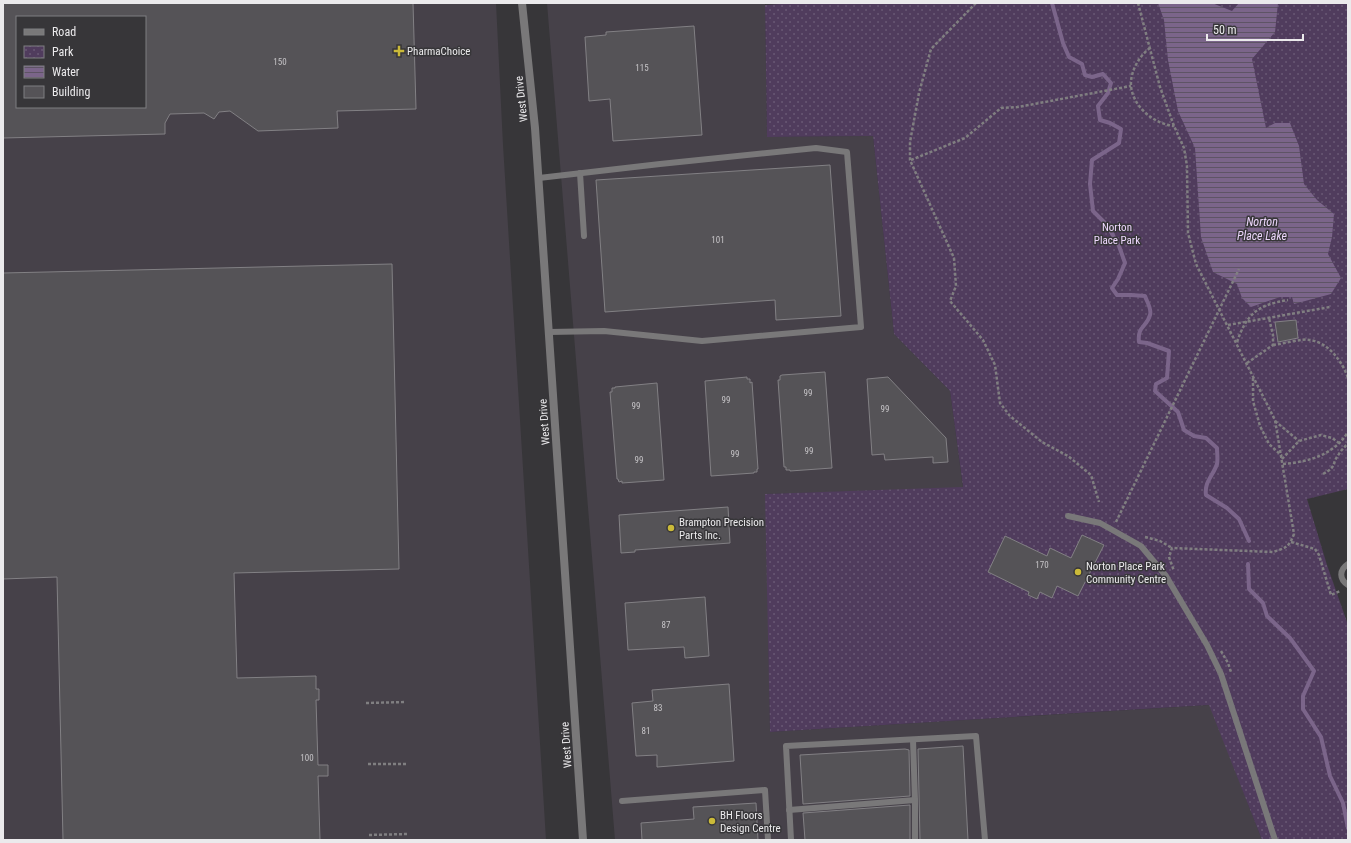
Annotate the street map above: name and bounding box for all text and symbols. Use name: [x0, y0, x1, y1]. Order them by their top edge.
legend: [16, 16, 146, 108]
scale bar: [1207, 16, 1303, 42]
text: 50 m: [1213, 23, 1237, 37]
text: Road: [52, 25, 76, 39]
text: Park: [52, 45, 74, 59]
place label: PharmaChoice: [407, 45, 470, 58]
marker: PharmaChoice: [394, 46, 404, 56]
house number: 150: [273, 57, 287, 67]
house number: 115: [635, 63, 649, 73]
text: Water: [52, 65, 80, 79]
street label: West Drive: [513, 75, 530, 123]
text: Building: [52, 85, 90, 99]
water label: Norton Place Lake: [1237, 215, 1288, 243]
park label: Norton Place Park: [1094, 221, 1140, 247]
house number: 101: [711, 235, 725, 245]
house number: 99: [804, 388, 812, 398]
house number: 99: [722, 395, 730, 405]
street label: West Drive: [536, 399, 553, 445]
house number: 99: [632, 401, 640, 411]
house number: 99: [881, 404, 889, 414]
house number: 99: [805, 446, 813, 456]
house number: 99: [731, 449, 739, 459]
house number: 99: [635, 455, 643, 465]
place label: Brampton Precision Parts Inc.: [679, 516, 764, 542]
marker: Brampton Precision Parts Inc.: [666, 523, 676, 533]
house number: 170: [1035, 560, 1049, 570]
place label: Norton Place Park Community Centre: [1086, 560, 1166, 586]
marker: Norton Place Park Community Centre: [1073, 567, 1083, 577]
house number: 87: [662, 620, 671, 630]
house number: 83: [654, 703, 662, 713]
street label: West Drive: [558, 722, 575, 768]
house number: 81: [642, 726, 650, 736]
house number: 100: [300, 753, 314, 763]
place label: BH Floors Design Centre: [720, 809, 781, 835]
marker: BH Floors Design Centre: [707, 816, 717, 826]

